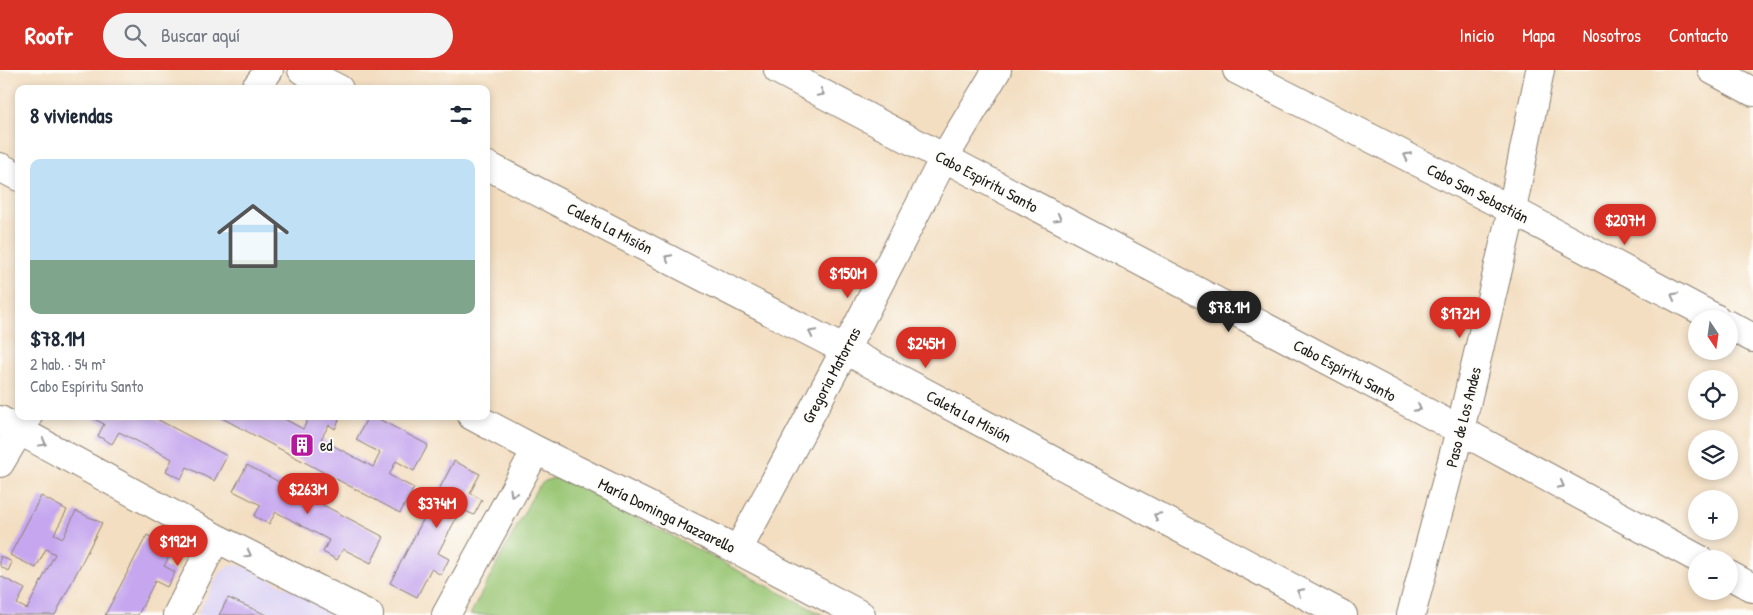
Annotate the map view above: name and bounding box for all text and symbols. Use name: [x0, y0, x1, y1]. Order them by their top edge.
search box: [103, 13, 453, 58]
text: Roofr: [25, 19, 73, 51]
icon: search: [121, 21, 149, 49]
text: Buscar aquí: [161, 22, 240, 48]
text: Inicio: [1460, 23, 1494, 48]
text: Mapa: [1522, 23, 1555, 48]
text: Nosotros: [1583, 23, 1641, 48]
text: Contacto: [1669, 23, 1728, 48]
one-way arrow: [816, 87, 825, 97]
text: 8 viviendas: [30, 101, 113, 130]
icon: filters: [447, 101, 475, 129]
street label: Cabo Espíritu Santo: [932, 145, 1043, 218]
one-way arrow: [1403, 152, 1412, 162]
street label: Cabo San Sebastián: [1423, 158, 1533, 228]
icon: home: [208, 191, 298, 281]
street label: Caleta La Misión: [563, 197, 657, 259]
pin: $207M: [1590, 204, 1660, 246]
text: $207M: [1605, 209, 1645, 231]
one-way arrow: [1052, 212, 1061, 222]
one-way arrow: [664, 254, 673, 264]
pin: $150M: [813, 256, 883, 299]
text: $150M: [829, 262, 867, 284]
pin: $78.1M: [1188, 290, 1270, 333]
one-way arrow: [1671, 292, 1680, 302]
text: $78.1M: [1208, 296, 1250, 318]
pin: $172M: [1425, 296, 1495, 339]
text: $172M: [1441, 302, 1479, 324]
north arrow: [1688, 310, 1738, 360]
map controls: [1688, 310, 1738, 600]
street label: Gregoria Matorras: [796, 323, 866, 427]
text: $78.1M: [30, 324, 85, 353]
pin: $245M: [891, 326, 961, 369]
one-way arrow: [809, 329, 818, 339]
text: $245M: [907, 332, 945, 354]
street label: Cabo Espíritu Santo: [1290, 334, 1401, 407]
text: 2 hab. · 54 m²: [30, 353, 106, 375]
street label: Paso de Los Andes: [1440, 365, 1486, 469]
button: locate: [1688, 370, 1738, 420]
text: Cabo Espíritu Santo: [30, 375, 144, 397]
street label: Caleta La Misión: [923, 384, 1015, 448]
one-way arrow: [1413, 402, 1422, 412]
button: layers: [1688, 430, 1738, 480]
building icon: ed: [289, 432, 315, 458]
place label: ed: [320, 434, 333, 456]
one-way arrow: [38, 437, 47, 447]
pin: $263M: [273, 472, 343, 515]
street label: María Dominga Mazzarello: [595, 472, 740, 558]
text: $263M: [289, 478, 327, 500]
one-way arrow: [1556, 479, 1565, 489]
pin: $374M: [402, 486, 472, 529]
one-way arrow: [509, 487, 519, 496]
button: +: [1688, 490, 1738, 540]
text: $374M: [418, 492, 456, 514]
one-way arrow: [1153, 512, 1162, 522]
pin: $192M: [143, 524, 213, 567]
text: $192M: [160, 530, 196, 552]
one-way arrow: [242, 548, 251, 558]
button: −: [1688, 550, 1738, 600]
one-way arrow: [1297, 588, 1306, 598]

